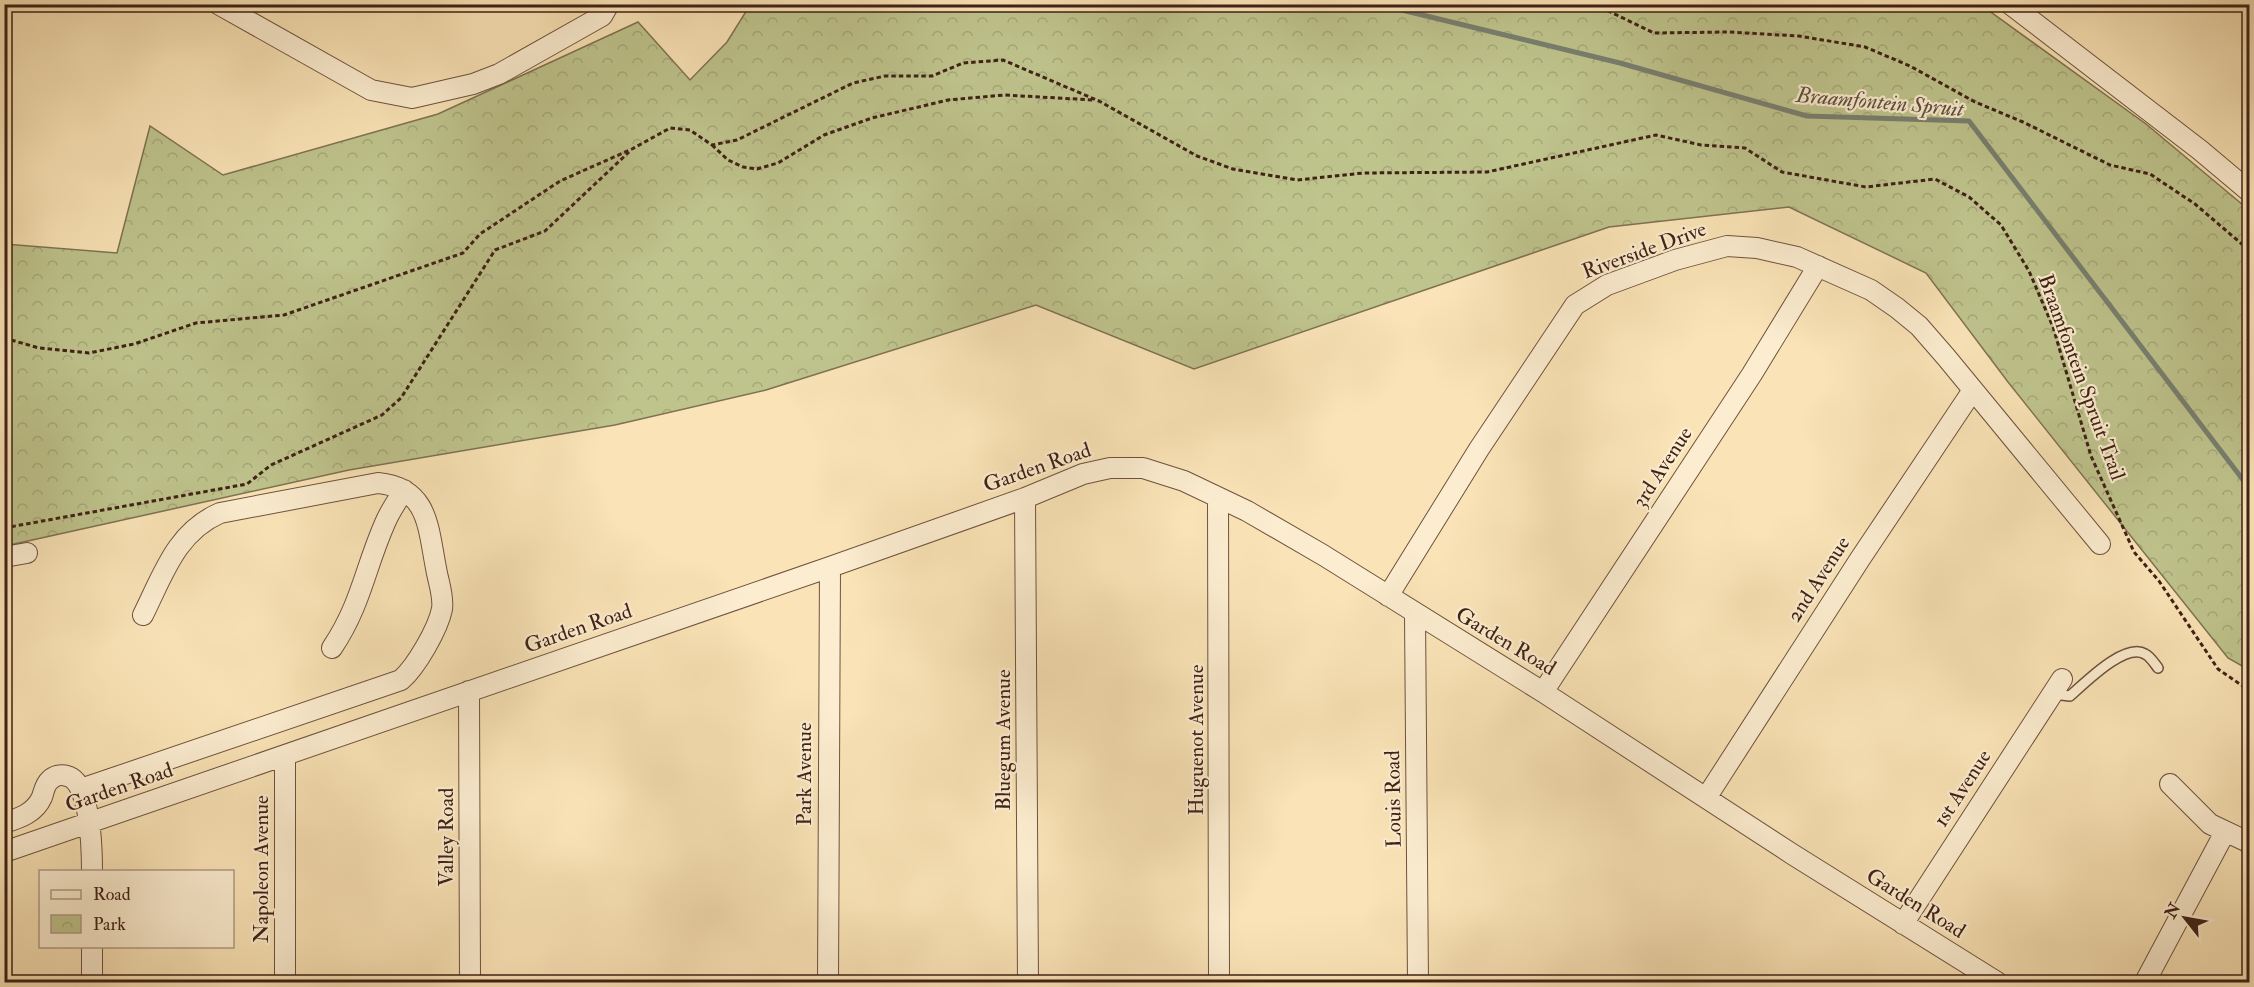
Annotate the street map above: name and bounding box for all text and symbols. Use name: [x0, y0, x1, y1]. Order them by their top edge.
water label: Braamfontein Spruit: [1794, 81, 1967, 123]
street label: Riverside Drive: [1578, 215, 1710, 285]
street label: Braamfontein Spruit Trail: [2032, 270, 2132, 484]
street label: 3rd Avenue: [1626, 421, 1699, 513]
street label: Garden Road: [980, 436, 1095, 499]
street label: 2nd Avenue: [1781, 531, 1856, 627]
street label: Garden Road: [521, 597, 636, 660]
street label: Garden Road: [1451, 601, 1561, 682]
street label: Huguenot Avenue: [1183, 664, 1210, 815]
street label: Bluegum Avenue: [990, 669, 1017, 811]
street label: Park Avenue: [791, 722, 818, 826]
street label: 1st Avenue: [1927, 744, 1997, 832]
street label: Louis Road: [1379, 749, 1408, 848]
street label: Garden Road: [62, 756, 177, 819]
street label: Valley Road: [433, 787, 460, 886]
street label: Napoleon Avenue: [248, 795, 275, 943]
street label: Garden Road: [1861, 862, 1971, 945]
legend: [39, 870, 234, 948]
text: Road: [93, 883, 131, 906]
north arrow: [2155, 888, 2215, 948]
text: N: [2160, 899, 2186, 923]
text: Park: [93, 913, 126, 936]

